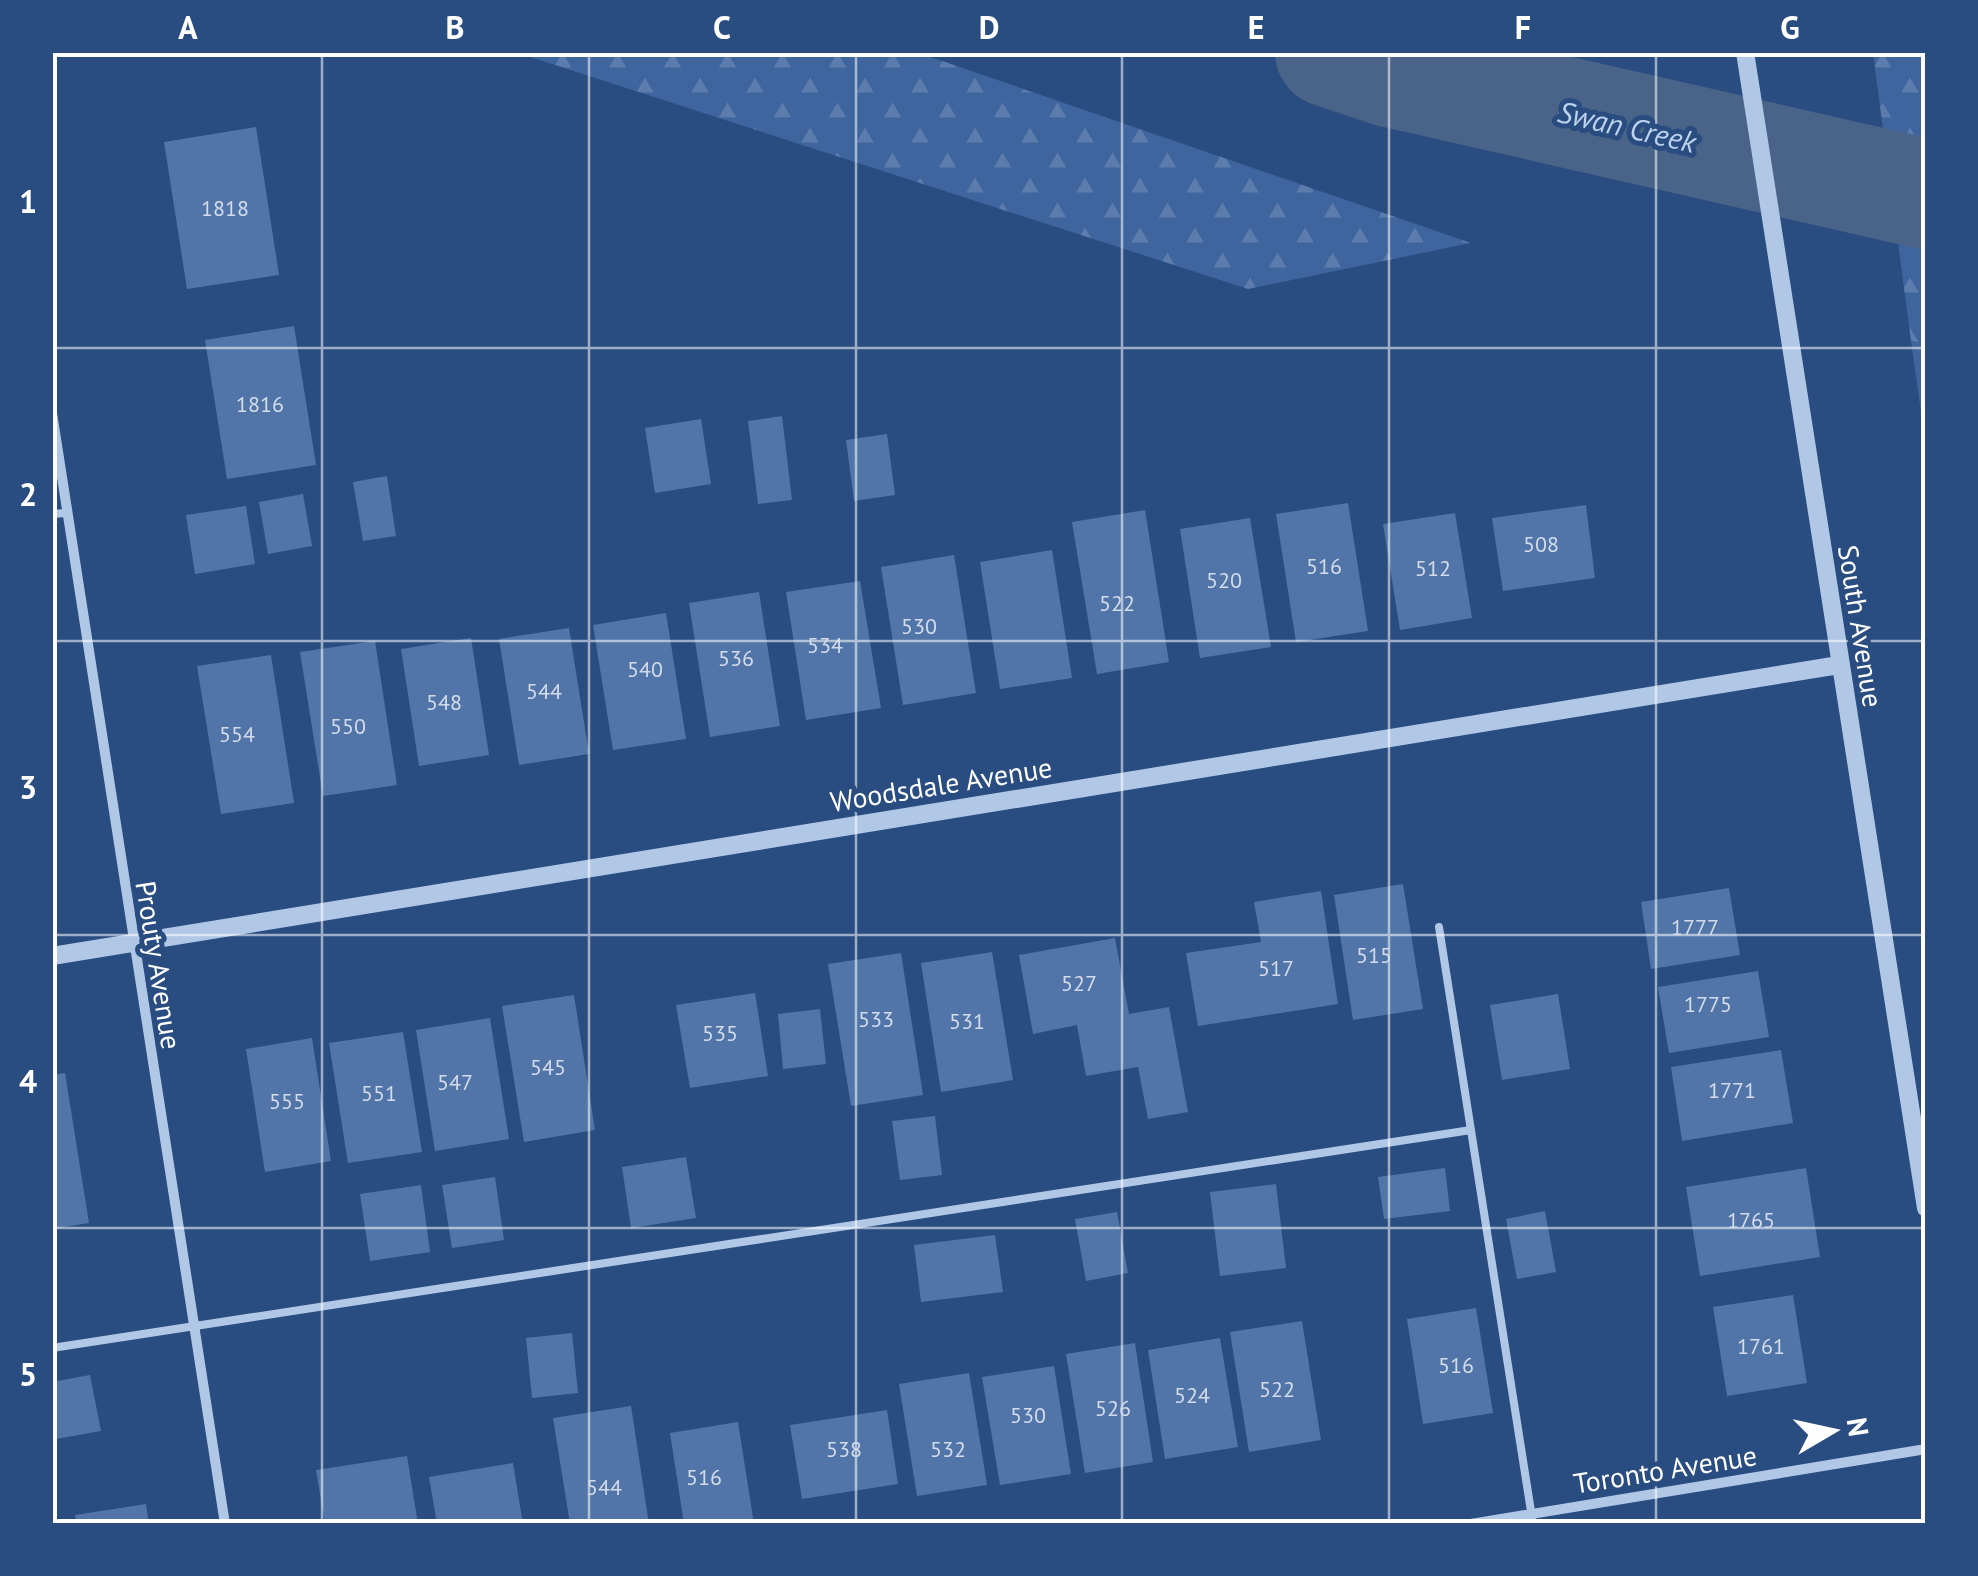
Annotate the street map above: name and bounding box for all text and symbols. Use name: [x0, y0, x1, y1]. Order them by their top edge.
text: A: [178, 6, 198, 48]
text: B: [446, 6, 464, 48]
text: C: [713, 6, 731, 48]
text: D: [979, 6, 999, 48]
text: E: [1248, 6, 1264, 48]
text: F: [1515, 6, 1531, 48]
text: G: [1780, 6, 1800, 48]
water label: Swan Creek: [1554, 91, 1701, 161]
text: 1: [19, 180, 37, 222]
house number: 1818: [201, 194, 249, 222]
house number: 1816: [236, 390, 284, 418]
text: 2: [19, 473, 37, 515]
house number: 508: [1523, 530, 1559, 558]
street label: South Avenue: [1830, 542, 1892, 710]
house number: 516: [1306, 552, 1342, 580]
house number: 512: [1415, 554, 1451, 582]
house number: 520: [1206, 566, 1242, 594]
house number: 522: [1099, 589, 1135, 617]
house number: 530: [901, 612, 937, 640]
house number: 534: [807, 631, 843, 659]
house number: 536: [718, 644, 754, 672]
house number: 540: [627, 655, 663, 683]
house number: 544: [526, 677, 562, 705]
house number: 548: [426, 688, 462, 716]
house number: 550: [330, 712, 366, 740]
house number: 554: [219, 720, 255, 748]
street label: Woodsdale Avenue: [827, 748, 1055, 820]
text: 3: [19, 766, 37, 808]
street label: Prouty Avenue: [127, 878, 191, 1052]
house number: 1777: [1671, 913, 1719, 941]
house number: 515: [1356, 941, 1392, 969]
house number: 517: [1258, 954, 1294, 982]
house number: 527: [1061, 969, 1097, 997]
house number: 1775: [1684, 990, 1732, 1018]
house number: 533: [858, 1005, 894, 1033]
house number: 531: [949, 1007, 985, 1035]
house number: 535: [702, 1019, 738, 1047]
house number: 545: [530, 1053, 566, 1081]
text: 4: [19, 1060, 37, 1102]
house number: 547: [437, 1068, 473, 1096]
house number: 1771: [1708, 1076, 1756, 1104]
house number: 551: [361, 1079, 397, 1107]
house number: 555: [269, 1087, 305, 1115]
house number: 1765: [1727, 1206, 1775, 1234]
house number: 1761: [1737, 1332, 1785, 1360]
house number: 516: [1438, 1351, 1474, 1379]
text: 5: [19, 1353, 37, 1395]
house number: 522: [1259, 1375, 1295, 1403]
house number: 524: [1174, 1381, 1210, 1409]
north arrow: [1783, 1381, 1883, 1481]
house number: 526: [1095, 1394, 1131, 1422]
house number: 530: [1010, 1401, 1046, 1429]
text: N: [1838, 1415, 1878, 1439]
house number: 538: [826, 1435, 862, 1463]
house number: 532: [930, 1435, 966, 1463]
street label: Toronto Avenue: [1571, 1436, 1759, 1502]
house number: 516: [686, 1463, 722, 1491]
house number: 544: [586, 1473, 622, 1501]

